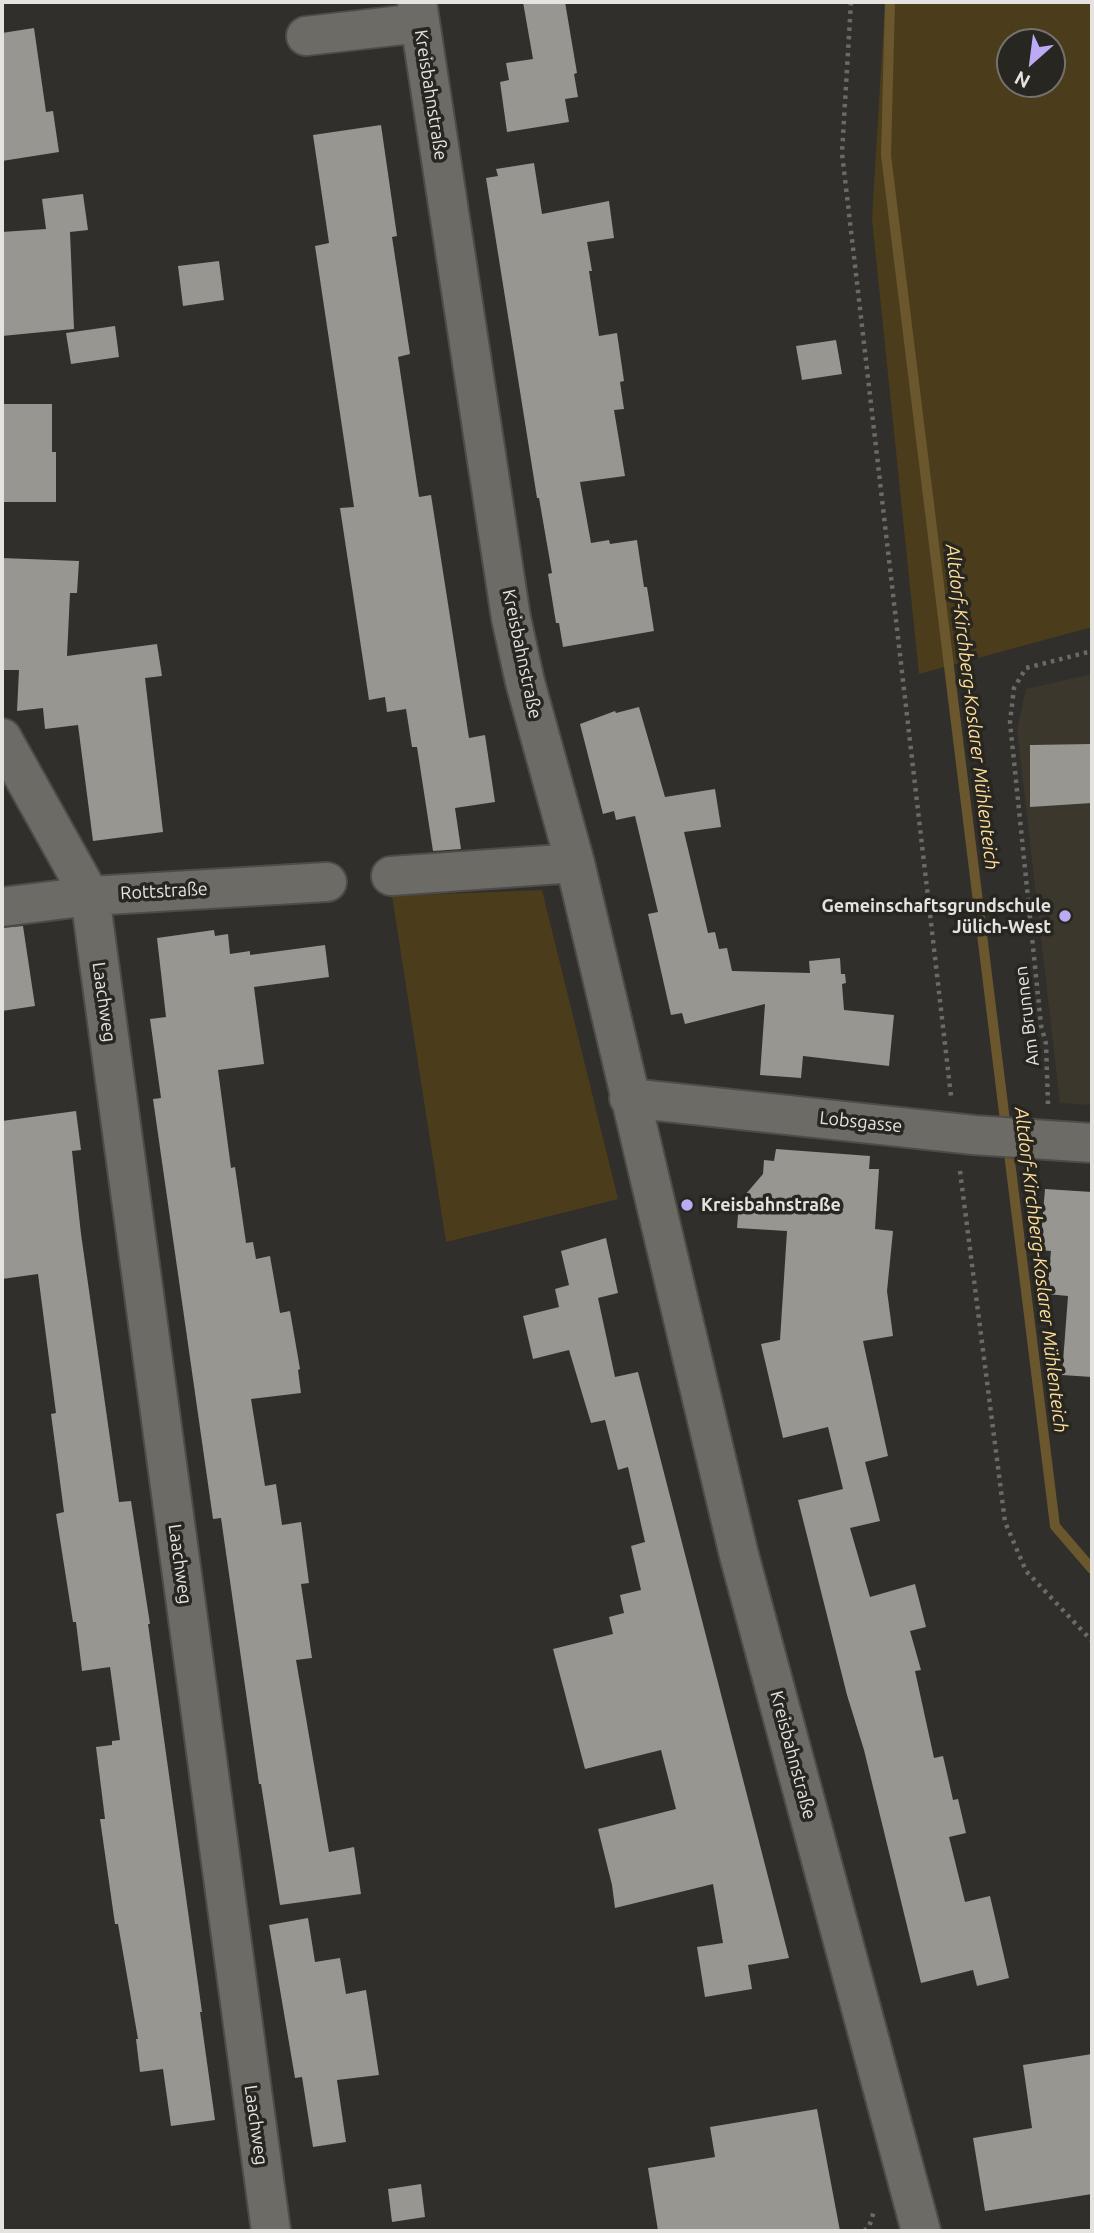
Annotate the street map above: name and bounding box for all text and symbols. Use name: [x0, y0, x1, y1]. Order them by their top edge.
street label: Kreisbahnstraße: [410, 28, 452, 162]
north arrow: [996, 28, 1066, 98]
text: N: [1011, 67, 1034, 93]
water label: Altdorf-Kirchberg-Koslarer Mühlenteich: [941, 543, 1003, 871]
street label: Kreisbahnstraße: [498, 587, 546, 721]
street label: Rottstraße: [120, 878, 208, 904]
place label: Gemeinschaftsgrundschule Jülich-West: [821, 895, 1051, 937]
marker: Gemeinschaftsgrundschule Jülich-West: [1057, 908, 1073, 924]
street label: Laachweg: [88, 961, 120, 1043]
street label: Am Brunnen: [1010, 965, 1044, 1067]
water label: Altdorf-Kirchberg-Koslarer Mühlenteich: [1010, 1106, 1072, 1434]
street label: Lobsgasse: [819, 1107, 903, 1137]
place label: Kreisbahnstraße: [701, 1194, 841, 1216]
marker: Kreisbahnstraße: [679, 1197, 695, 1213]
street label: Laachweg: [164, 1523, 196, 1605]
street label: Kreisbahnstraße: [765, 1688, 821, 1822]
street label: Laachweg: [240, 2084, 272, 2166]

